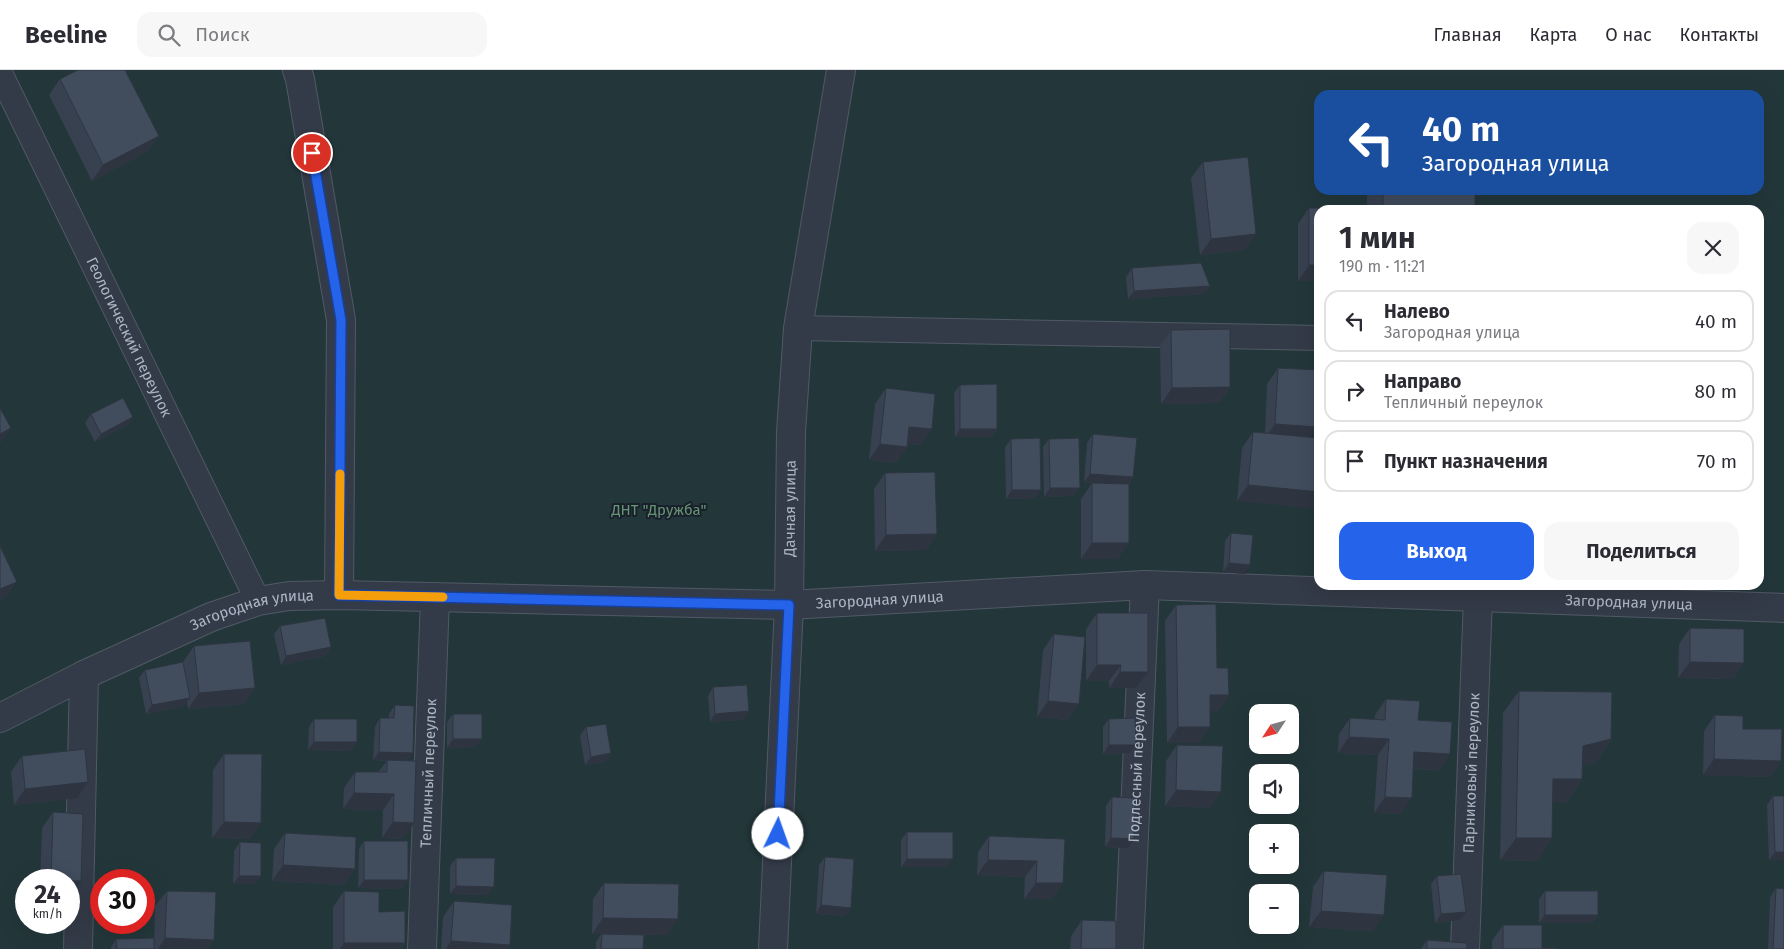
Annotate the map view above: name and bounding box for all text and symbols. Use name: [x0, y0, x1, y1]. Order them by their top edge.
search box: [137, 12, 487, 57]
text: Beeline: [25, 21, 107, 49]
icon: search: [155, 21, 183, 49]
text: Поиск: [195, 23, 250, 46]
text: Главная: [1434, 24, 1502, 46]
text: Карта: [1530, 24, 1577, 46]
text: О нас: [1605, 24, 1652, 46]
text: Контакты: [1680, 24, 1759, 46]
text: 40 m: [1422, 108, 1500, 150]
icon: left: [1339, 110, 1404, 175]
pin: [291, 132, 333, 174]
icon: arrive: [298, 139, 326, 167]
text: Загородная улица: [1422, 150, 1609, 177]
text: 1 мин: [1339, 220, 1416, 256]
button: close: [1687, 222, 1739, 274]
street label: Геологический переулок: [82, 254, 176, 420]
text: 190 m · 11:21: [1339, 257, 1425, 276]
text: Налево: [1384, 300, 1450, 323]
icon: left: [1341, 307, 1369, 335]
text: 40 m: [1695, 310, 1737, 333]
text: Загородная улица: [1384, 323, 1520, 342]
text: Направо: [1384, 370, 1461, 393]
icon: right: [1341, 377, 1369, 405]
text: 80 m: [1695, 380, 1737, 403]
text: Тепличный переулок: [1384, 393, 1543, 412]
icon: arrive: [1341, 447, 1369, 475]
text: Пункт назначения: [1384, 450, 1548, 473]
text: 70 m: [1697, 450, 1737, 473]
street label: Дачная улица: [781, 460, 800, 558]
park label: ДНТ "Дружба": [610, 501, 707, 519]
button: Выход: [1339, 522, 1534, 580]
button: Поделиться: [1544, 522, 1739, 580]
street label: Загородная улица: [187, 587, 314, 634]
street label: Загородная улица: [815, 587, 944, 612]
street label: Загородная улица: [1565, 591, 1693, 614]
street label: Подлесный переулок: [1125, 691, 1149, 843]
street label: Парниковый переулок: [1460, 692, 1483, 854]
street label: Тепличный переулок: [417, 698, 440, 848]
north arrow: [1249, 704, 1299, 754]
map controls: [1249, 704, 1299, 934]
button: sound: [1249, 764, 1299, 814]
position arrow: [751, 807, 803, 859]
button: +: [1249, 824, 1299, 874]
speed limit sign: 30: [90, 869, 155, 934]
text: 24: [34, 880, 61, 910]
button: −: [1249, 884, 1299, 934]
text: km/h: [33, 907, 62, 921]

